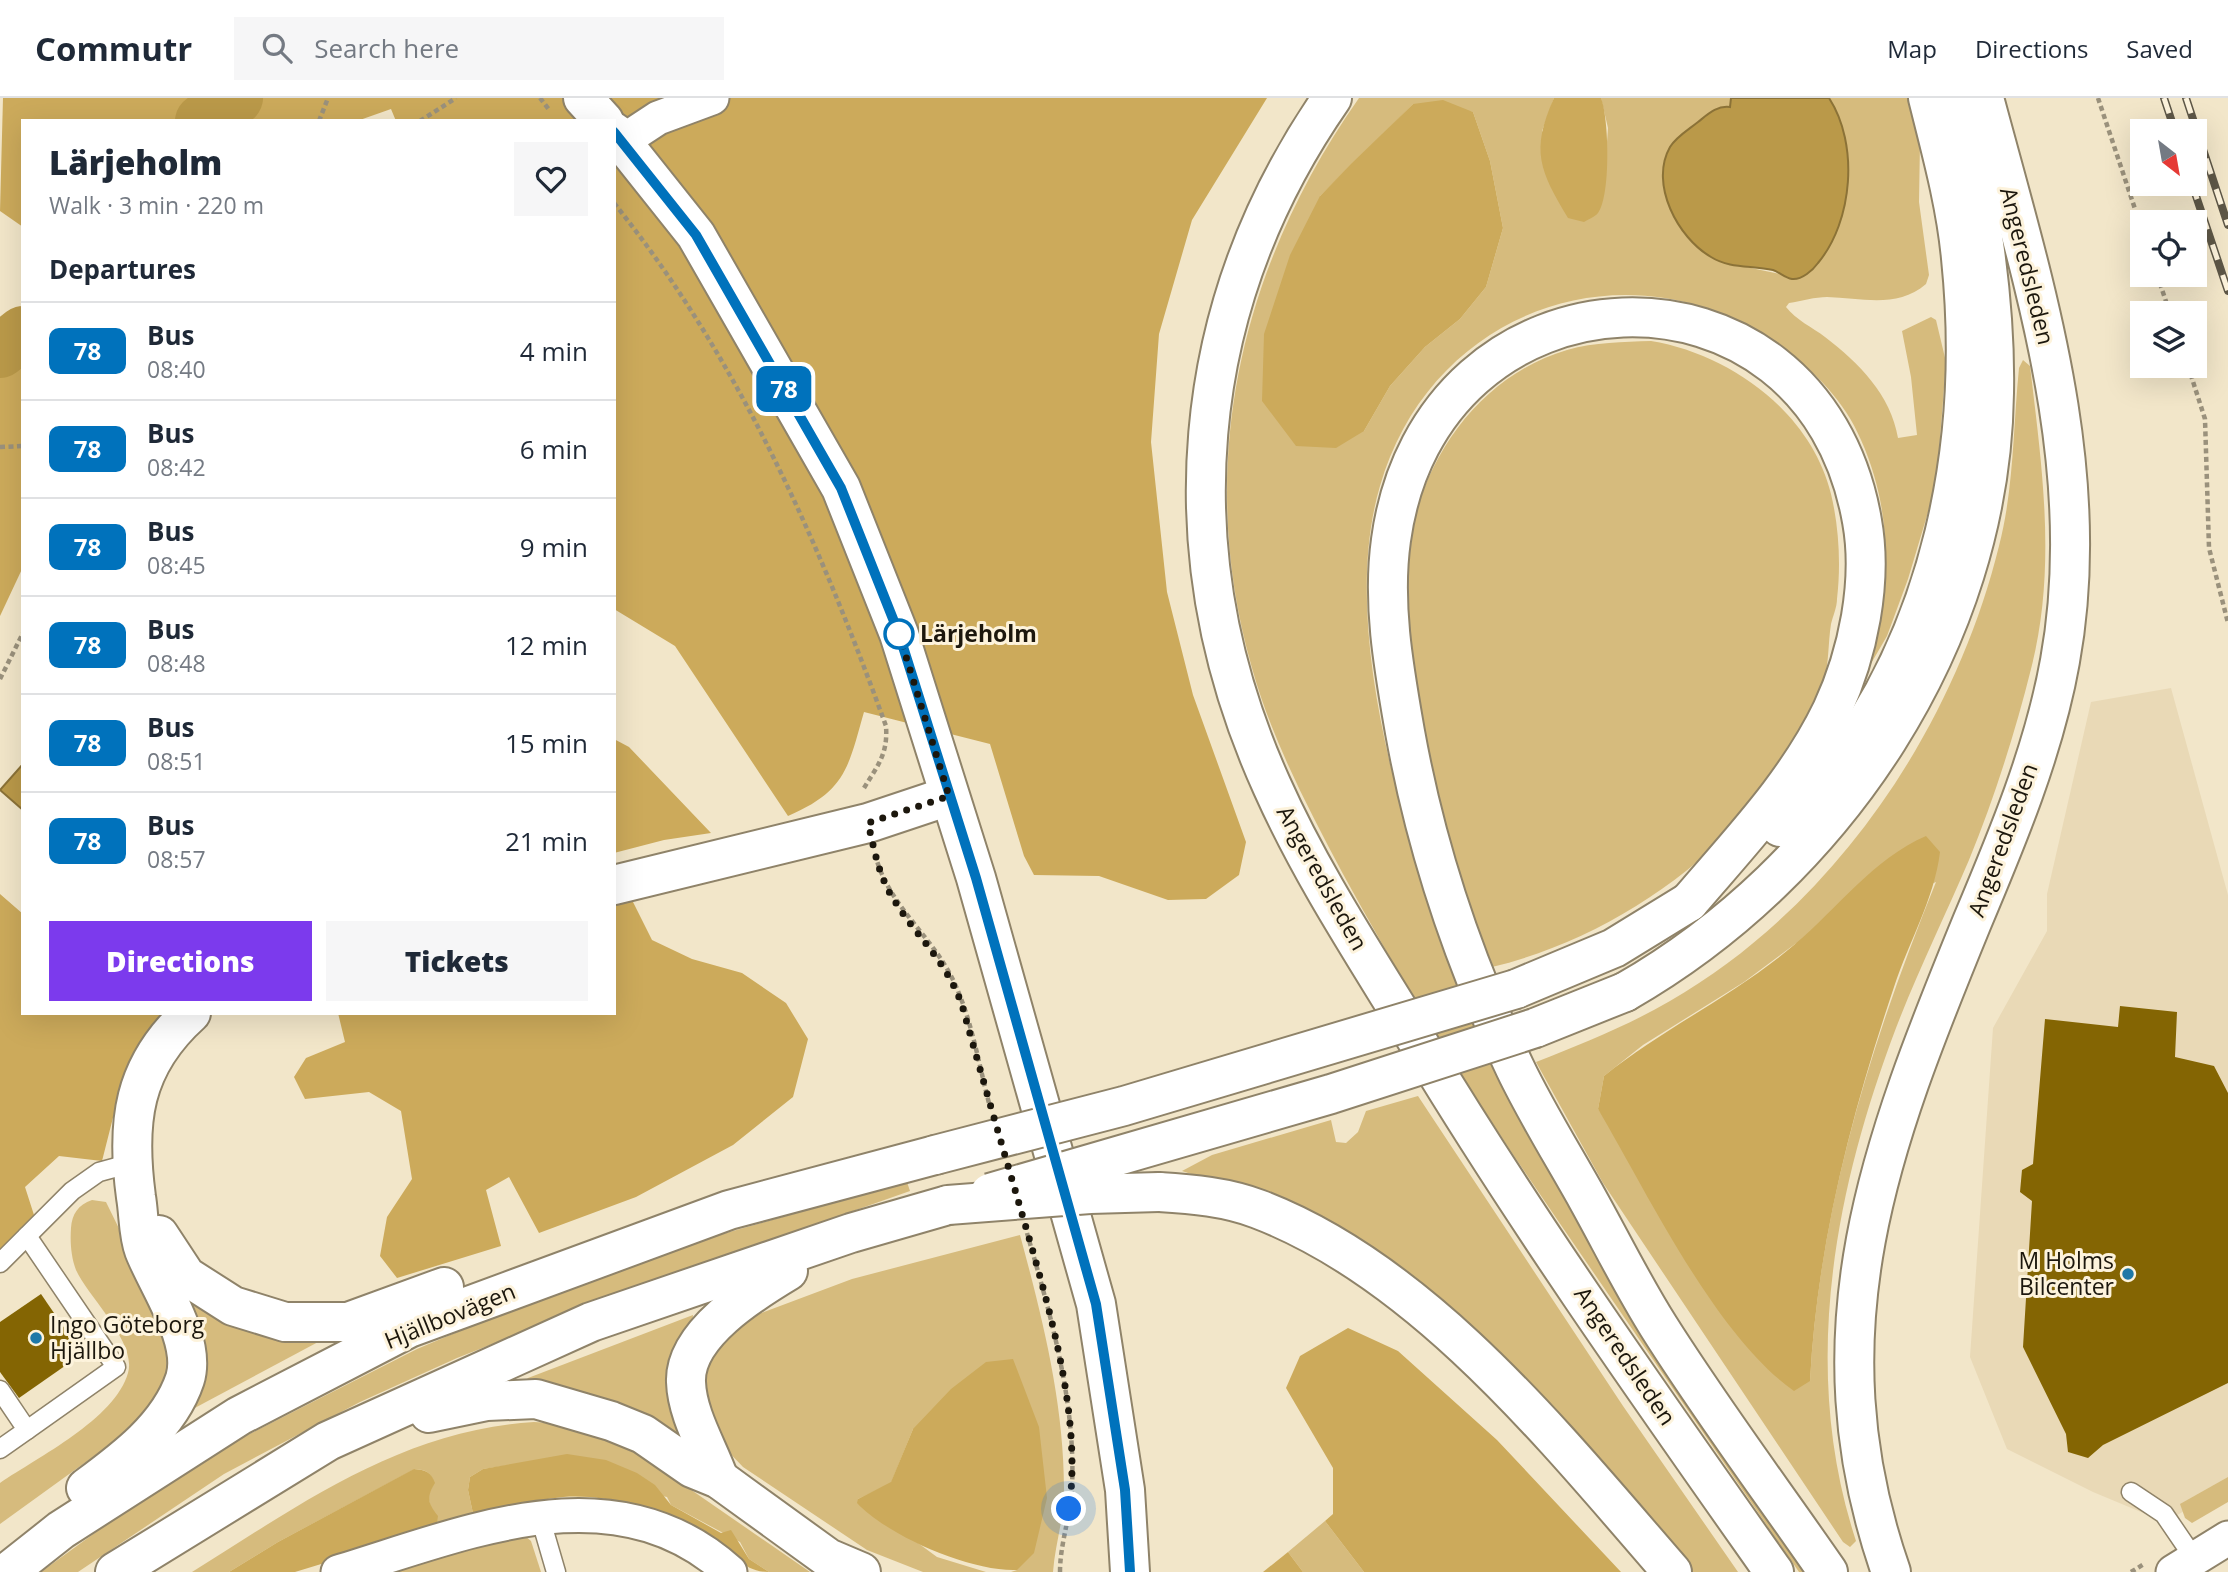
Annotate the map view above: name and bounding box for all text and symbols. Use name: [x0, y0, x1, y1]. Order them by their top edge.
search box: [234, 17, 724, 80]
text: Commutr: [35, 26, 192, 71]
icon: search: [258, 29, 296, 67]
text: Search here: [314, 30, 459, 66]
text: Map: [1887, 32, 1937, 65]
text: Directions: [1975, 32, 2088, 65]
text: Saved: [2126, 32, 2193, 65]
north arrow: [2130, 119, 2207, 196]
map controls: [2130, 119, 2207, 378]
text: Lärjeholm: [49, 140, 222, 185]
button: heart: [514, 142, 588, 216]
street label: Angeredsleden: [1993, 184, 2063, 348]
text: Walk · 3 min · 220 m: [49, 189, 264, 221]
button: locate: [2130, 210, 2207, 287]
text: Departures: [49, 251, 196, 287]
button: layers: [2130, 301, 2207, 378]
text: Bus: [147, 317, 194, 353]
text: 4 min: [520, 333, 588, 369]
text: 78: [74, 334, 101, 367]
text: 08:40: [147, 353, 206, 385]
line badge: 78: [752, 366, 816, 412]
text: 78: [770, 372, 798, 405]
text: Bus: [147, 415, 194, 451]
text: 6 min: [520, 431, 588, 467]
text: 78: [74, 432, 101, 465]
text: 08:42: [147, 451, 206, 483]
text: Bus: [147, 513, 194, 549]
text: 9 min: [520, 529, 588, 565]
text: 78: [74, 530, 101, 563]
text: 08:45: [147, 549, 206, 581]
text: Bus: [147, 611, 194, 647]
place label: Lärjeholm: [920, 617, 1037, 649]
marker: Lärjeholm: [884, 619, 914, 649]
text: 12 min: [505, 627, 588, 663]
text: 78: [74, 628, 101, 661]
text: 08:48: [147, 647, 206, 679]
text: Bus: [147, 709, 194, 745]
text: 15 min: [505, 725, 588, 761]
text: 78: [74, 726, 101, 759]
text: 08:51: [147, 745, 206, 777]
street label: Angeredsleden: [1959, 758, 2045, 921]
street label: Angeredsleden: [1270, 799, 1376, 956]
text: Bus: [147, 807, 194, 843]
text: 21 min: [505, 823, 588, 859]
text: 78: [74, 824, 101, 857]
text: 08:57: [147, 843, 206, 875]
button: Directions: [49, 921, 312, 1001]
button: Tickets: [326, 921, 588, 1001]
place label: M Holms Bilcenter: [2018, 1244, 2115, 1302]
marker: M Holms Bilcenter: [2120, 1266, 2136, 1282]
street label: Hjällbovägen: [379, 1274, 520, 1356]
street label: Angeredsleden: [1567, 1280, 1684, 1431]
place label: Ingo Göteborg Hjällbo: [50, 1308, 205, 1366]
marker: Ingo Göteborg Hjällbo: [28, 1330, 44, 1346]
your location: [1051, 1491, 1086, 1526]

